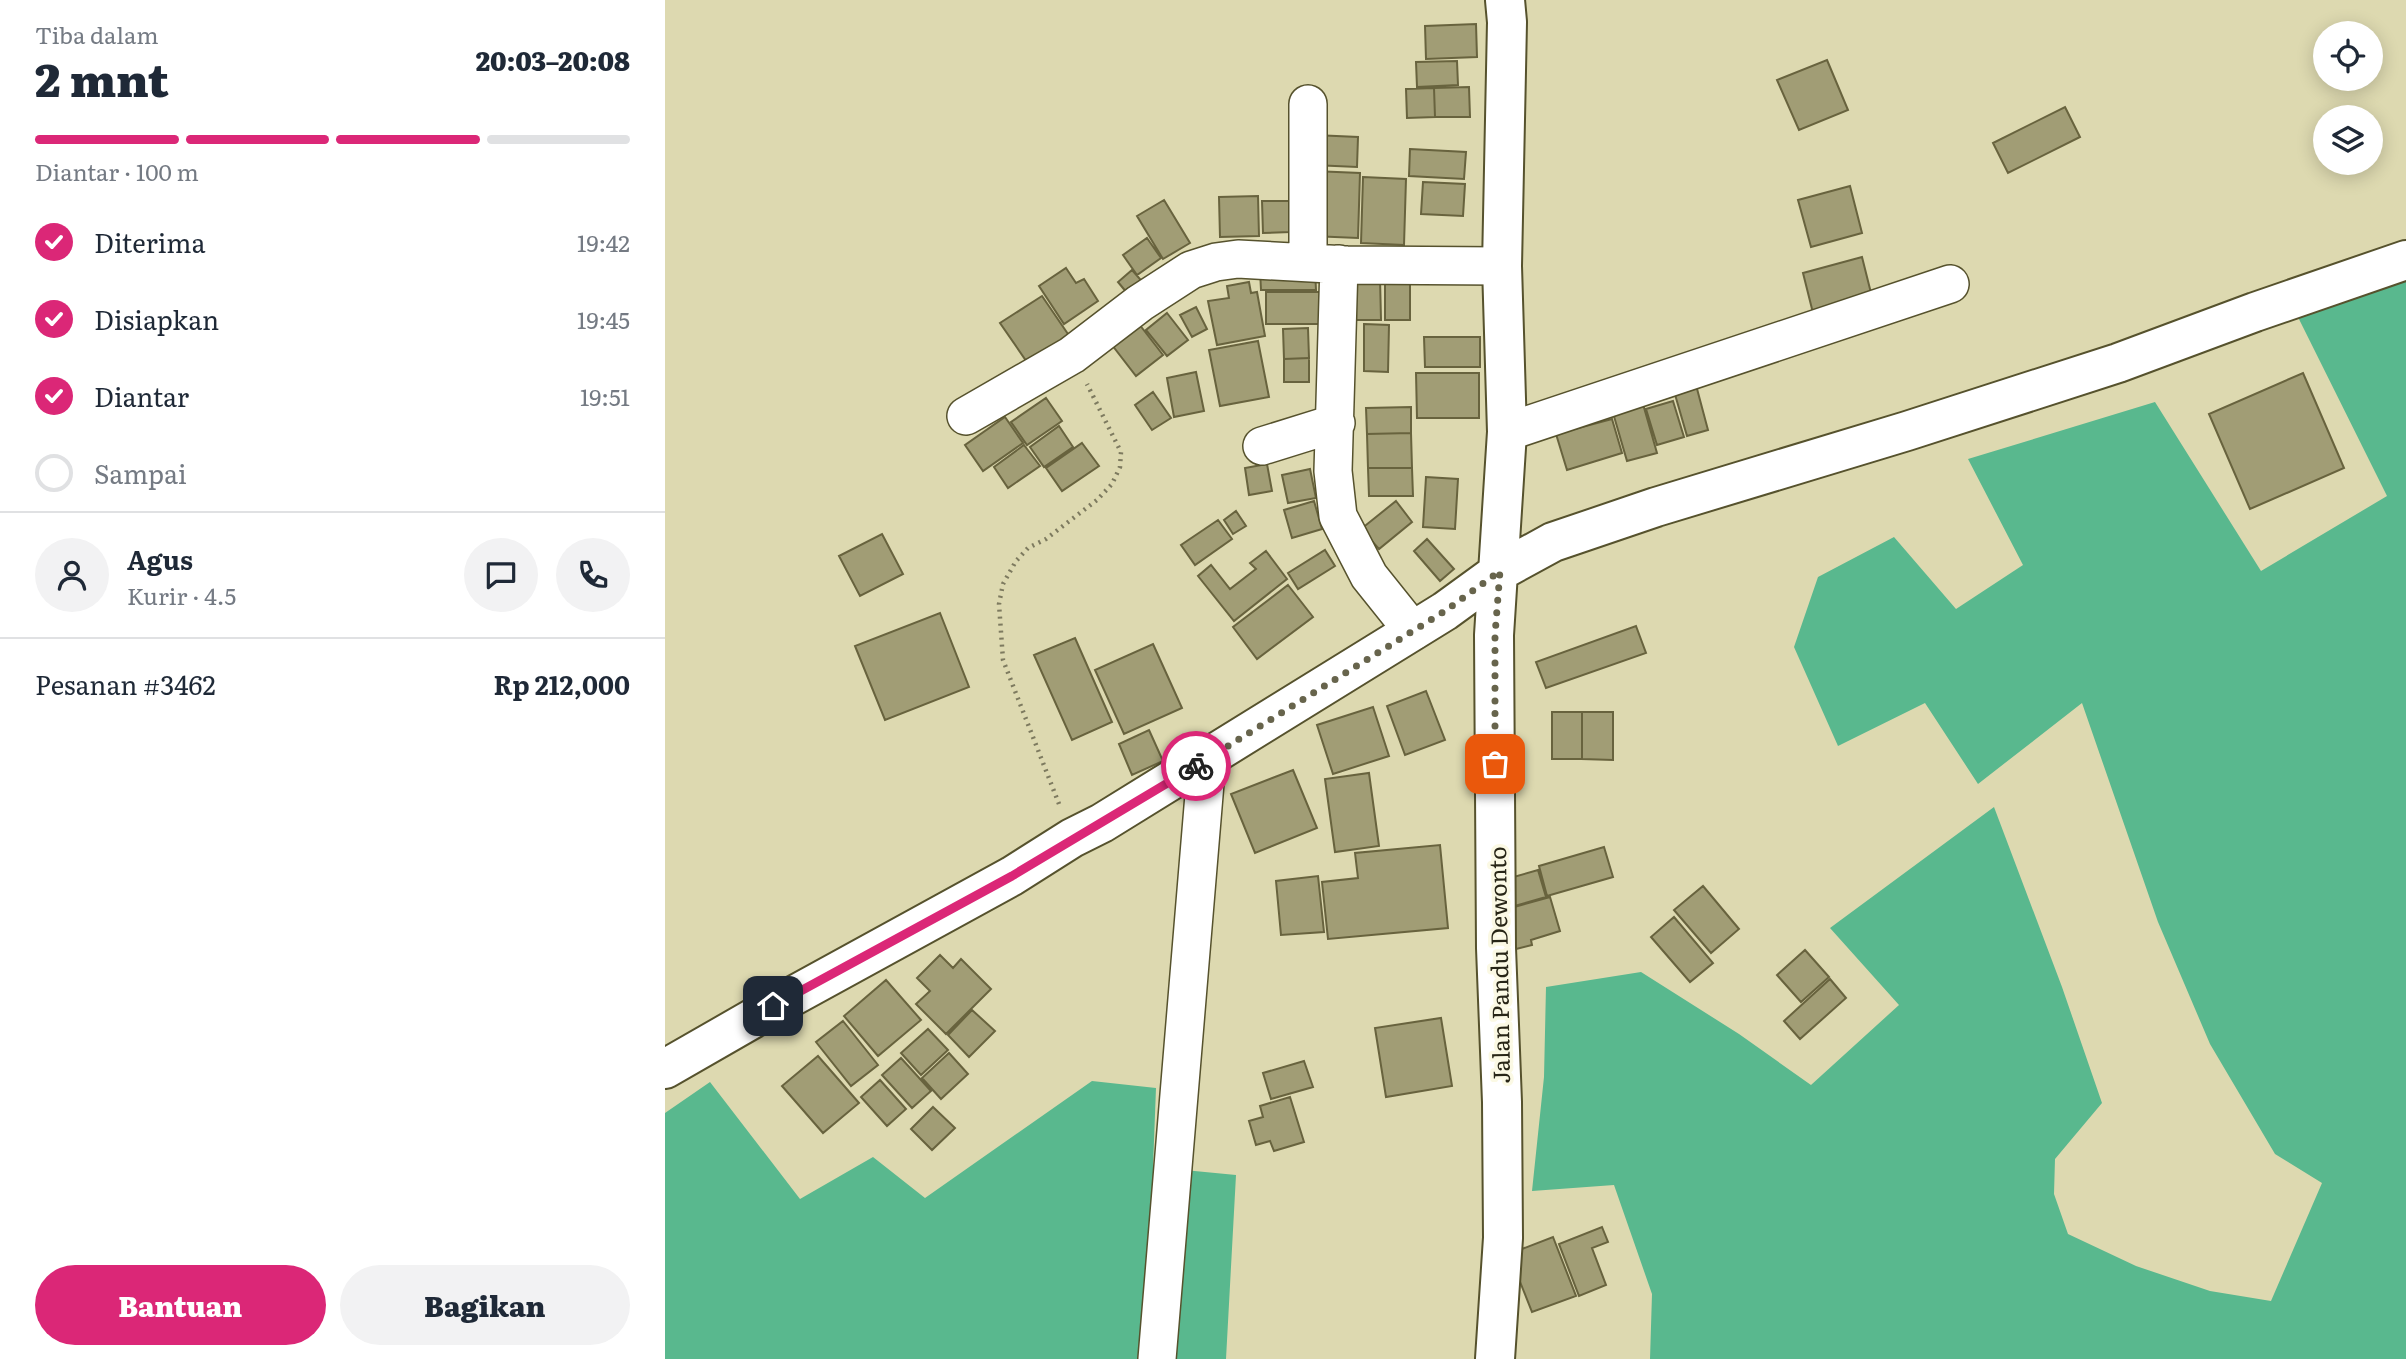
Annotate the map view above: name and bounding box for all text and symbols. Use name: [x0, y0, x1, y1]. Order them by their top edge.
text: Tiba dalam: [35, 17, 159, 51]
map controls: [2313, 21, 2383, 175]
button: locate: [2313, 21, 2383, 91]
text: 20:03–20:08: [476, 40, 630, 79]
text: 2 mnt: [35, 43, 169, 111]
button: layers: [2313, 105, 2383, 175]
text: Diantar · 100 m: [35, 154, 199, 188]
text: Diterima: [94, 222, 206, 261]
icon: check: [35, 223, 73, 261]
text: 19:42: [577, 225, 630, 259]
text: Disiapkan: [94, 299, 219, 338]
icon: check: [35, 300, 73, 338]
text: 19:45: [577, 302, 630, 336]
text: Diantar: [94, 376, 189, 415]
icon: check: [35, 377, 73, 415]
text: 19:51: [580, 379, 630, 413]
text: Sampai: [94, 453, 187, 492]
button: person: [35, 538, 109, 612]
button: chat: [464, 538, 538, 612]
button: phone: [556, 538, 630, 612]
text: Agus: [127, 539, 193, 578]
text: Kurir · 4.5: [127, 578, 236, 612]
text: Pesanan #3462: [35, 664, 216, 703]
text: Rp 212,000: [494, 664, 630, 703]
courier: [1161, 731, 1231, 801]
pin: [1465, 734, 1525, 794]
icon: bag: [1476, 745, 1514, 783]
icon: bike: [1177, 747, 1215, 785]
street label: Jalan Pandu Dewonto: [1479, 846, 1517, 1084]
pin: [743, 976, 803, 1036]
icon: home: [754, 987, 792, 1025]
button: Bantuan: [35, 1265, 326, 1345]
button: Bagikan: [340, 1265, 630, 1345]

